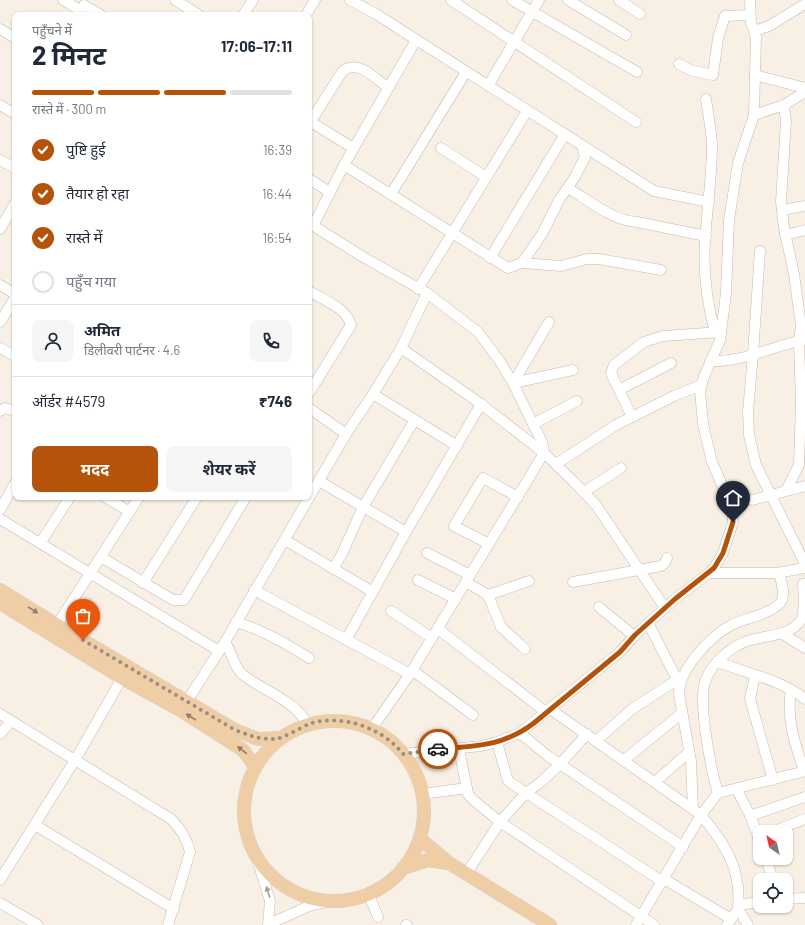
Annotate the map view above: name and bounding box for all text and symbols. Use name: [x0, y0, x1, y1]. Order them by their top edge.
text: पहुँचने में: [32, 22, 72, 38]
text: 17:06–17:11: [221, 37, 292, 55]
text: 2 मिनट: [32, 39, 106, 70]
text: रास्ते में · 300 m: [32, 101, 106, 117]
icon: check: [32, 139, 54, 161]
text: पुष्टि हुई: [66, 140, 106, 158]
text: 16:39: [263, 142, 292, 158]
icon: check: [32, 183, 54, 205]
text: तैयार हो रहा: [66, 184, 129, 202]
text: 16:44: [262, 186, 292, 202]
icon: check: [32, 227, 54, 249]
text: रास्ते में: [66, 228, 102, 246]
text: 16:54: [263, 230, 292, 246]
text: पहुँच गया: [66, 272, 116, 290]
button: person: [32, 320, 74, 362]
button: phone: [250, 320, 292, 362]
text: अमित: [84, 321, 120, 339]
text: डिलीवरी पार्टनर · 4.6: [84, 342, 180, 358]
text: ऑर्डर #4579: [32, 392, 105, 410]
text: ₹746: [259, 392, 292, 410]
button: मदद: [32, 446, 158, 492]
button: शेयर करें: [166, 446, 292, 492]
pin: [716, 481, 750, 522]
icon: home: [722, 487, 744, 509]
pin: [66, 599, 100, 640]
icon: bag: [72, 605, 94, 627]
one-way arrow: [27, 607, 39, 614]
one-way arrow: [186, 713, 196, 721]
courier: [418, 729, 458, 769]
icon: car: [427, 738, 449, 760]
one-way arrow: [236, 746, 247, 754]
north arrow: [753, 825, 793, 865]
map controls: [753, 825, 793, 913]
button: locate: [753, 873, 793, 913]
one-way arrow: [264, 886, 270, 898]

